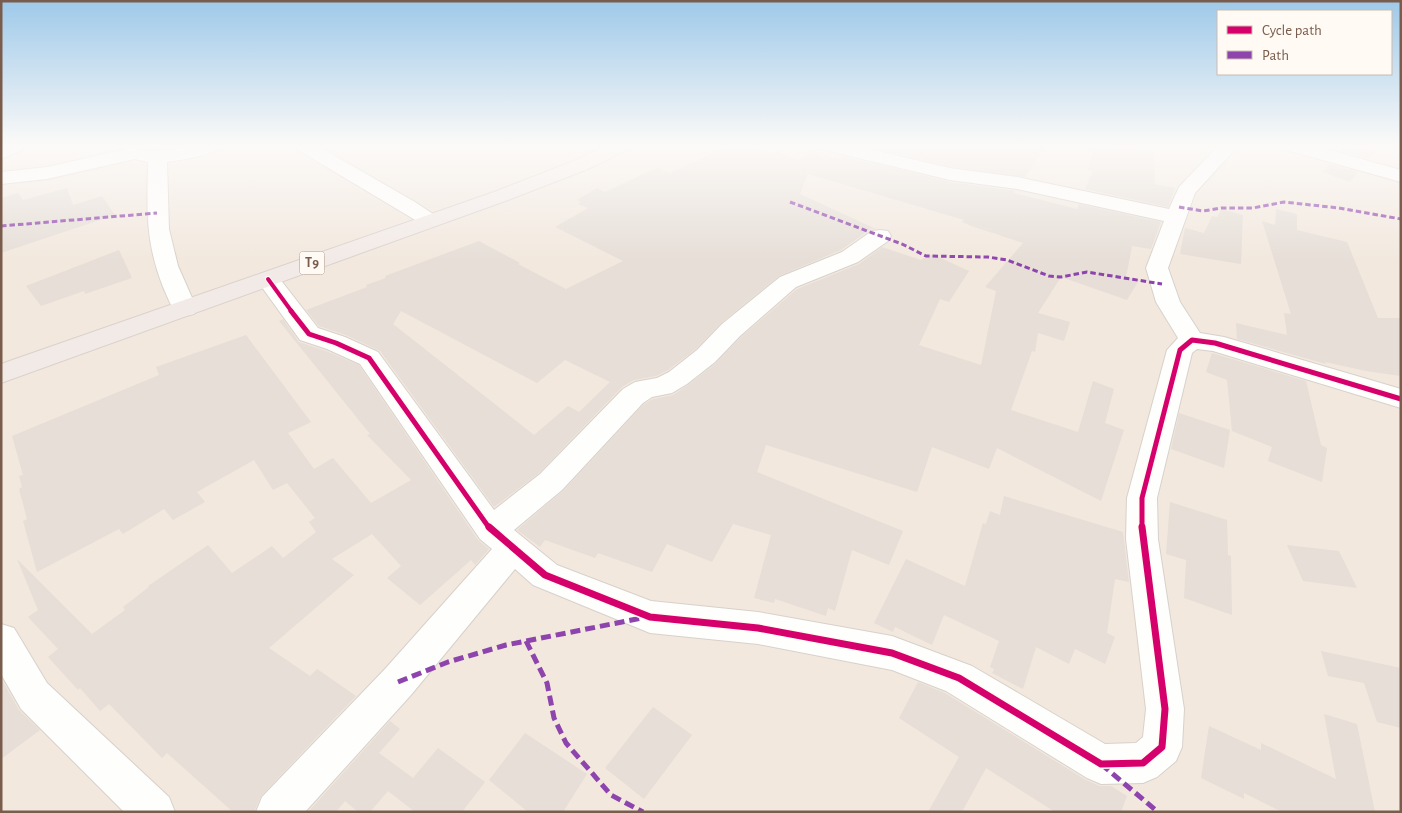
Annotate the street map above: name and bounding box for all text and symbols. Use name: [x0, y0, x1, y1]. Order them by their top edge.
legend: [1217, 10, 1392, 75]
text: Cycle path: [1262, 23, 1322, 38]
text: Path: [1262, 48, 1289, 63]
road number: T9: [300, 252, 324, 274]

